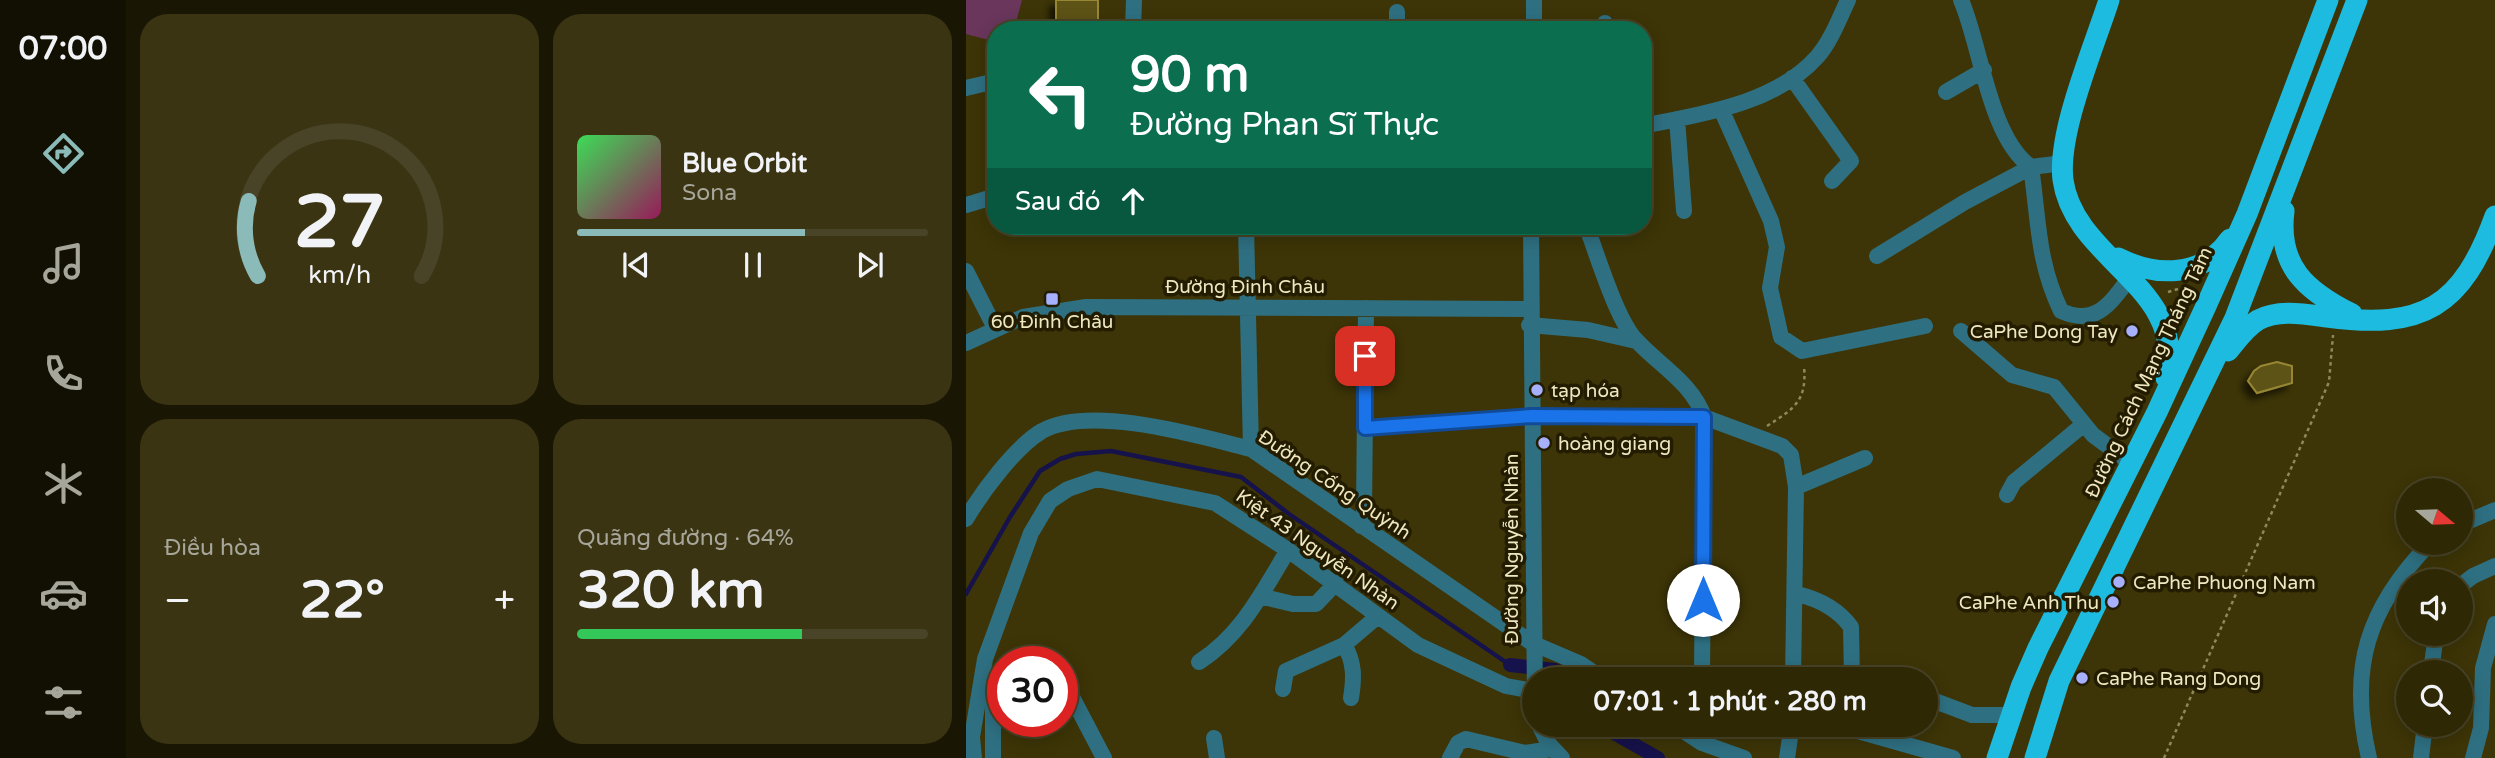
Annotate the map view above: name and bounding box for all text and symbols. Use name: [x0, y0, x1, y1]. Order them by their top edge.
text: 07:00: [19, 30, 107, 68]
text: 90 m: [1130, 46, 1249, 105]
icon: left: [1015, 49, 1106, 140]
text: Đường Phan Sĩ Thực: [1130, 106, 1439, 144]
icon: directions: [39, 129, 88, 178]
text: Blue Orbit: [682, 148, 807, 179]
text: 27: [294, 179, 385, 267]
text: Sona: [682, 179, 737, 207]
icon: ahead: [1114, 182, 1152, 220]
text: Sau đó: [1015, 186, 1100, 217]
icon: music: [39, 239, 88, 288]
street label: Đường Cách Mạng Tháng Tám: [2081, 243, 2217, 501]
icon: previous: [617, 246, 655, 284]
icon: pause: [734, 246, 772, 284]
icon: next: [851, 246, 889, 284]
text: km/h: [308, 260, 371, 290]
street label: Đường Đinh Châu: [1165, 276, 1325, 298]
marker: 60 Đinh Châu: [1044, 291, 1060, 307]
place label: 60 Đinh Châu: [991, 311, 1113, 333]
place label: CaPhe Dong Tay: [1970, 321, 2118, 343]
marker: CaPhe Dong Tay: [2124, 323, 2140, 339]
pin: [1335, 326, 1395, 386]
icon: arrive: [1346, 337, 1384, 375]
icon: phone: [39, 349, 88, 398]
place label: tạp hóa: [1551, 380, 1620, 402]
marker: tạp hóa: [1529, 382, 1545, 398]
street label: Đường Cống Quỳnh: [1254, 426, 1415, 544]
place label: hoàng giang: [1558, 433, 1671, 455]
marker: hoàng giang: [1536, 435, 1552, 451]
street label: Đường Nguyễn Nhàn: [1501, 454, 1523, 644]
icon: climate: [39, 459, 88, 508]
north arrow: [2396, 478, 2473, 555]
map controls: [2396, 478, 2473, 737]
street label: Kiệt 43 Nguyễn Nhàn: [1232, 485, 1403, 614]
text: Quãng đường · 64%: [577, 524, 794, 552]
text: Điều hòa: [164, 534, 261, 562]
text: 320 km: [577, 559, 765, 622]
position arrow: [1666, 563, 1740, 637]
icon: car: [39, 569, 88, 618]
text: 22°: [300, 569, 385, 632]
button: sound: [2396, 569, 2473, 646]
place label: CaPhe Phuong Nam: [2133, 572, 2316, 594]
marker: CaPhe Phuong Nam: [2111, 574, 2127, 590]
text: −: [164, 578, 191, 624]
text: +: [494, 578, 515, 624]
place label: CaPhe Anh Thu: [1959, 592, 2099, 614]
marker: CaPhe Anh Thu: [2105, 594, 2121, 610]
speed limit sign: 30: [987, 646, 1078, 737]
button: search: [2396, 660, 2473, 737]
place label: CaPhe Rang Dong: [2096, 668, 2261, 690]
marker: CaPhe Rang Dong: [2074, 670, 2090, 686]
icon: filters: [39, 678, 88, 727]
text: 07:01 · 1 phút · 280 m: [1593, 686, 1867, 717]

